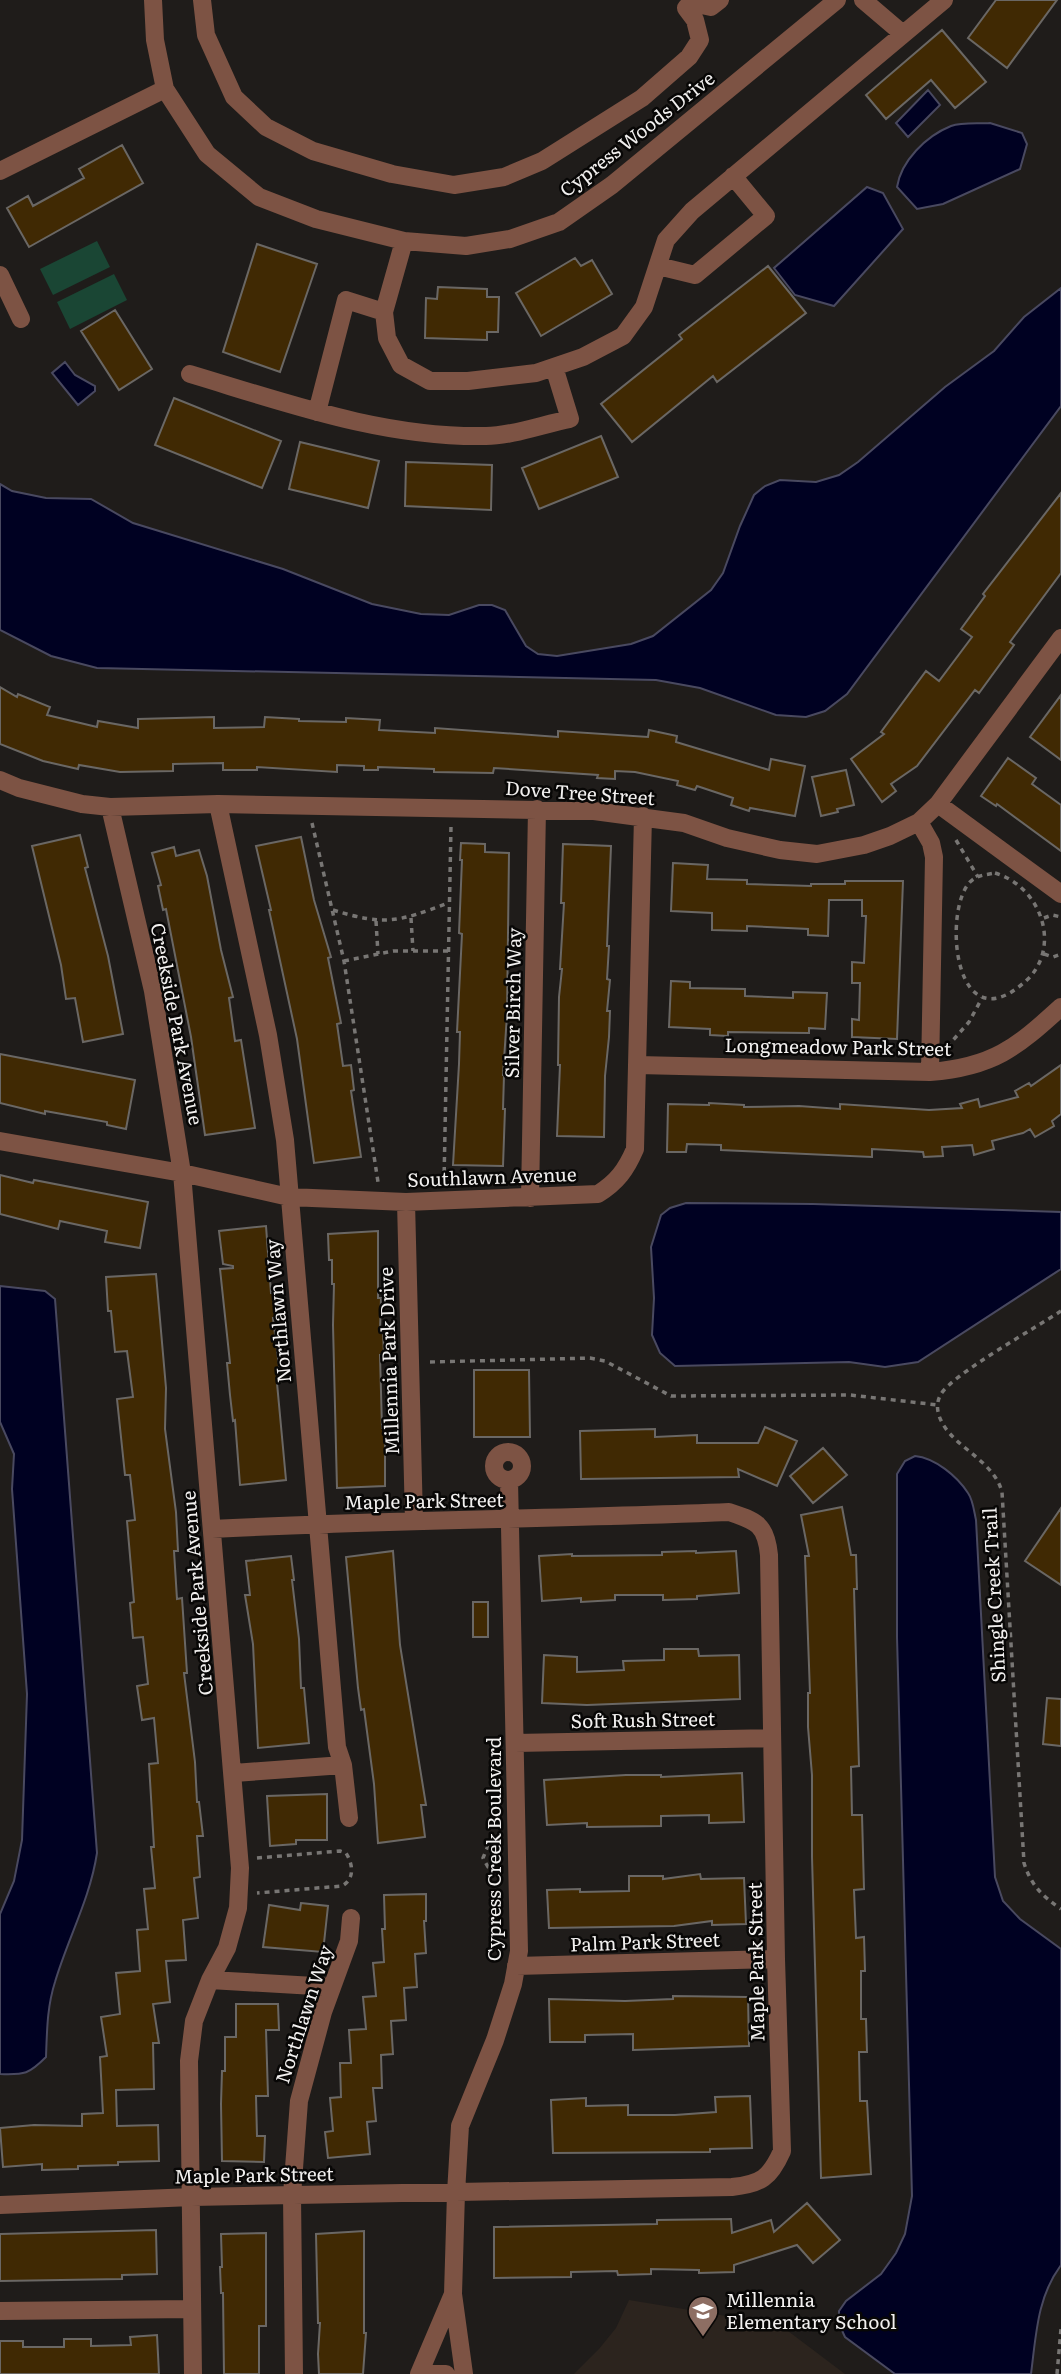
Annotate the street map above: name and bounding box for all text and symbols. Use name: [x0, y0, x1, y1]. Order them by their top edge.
street label: Cypress Woods Drive: [553, 64, 720, 203]
street label: Dove Tree Street: [504, 773, 656, 811]
street label: Creekside Park Avenue: [145, 920, 211, 1127]
street label: Silver Birch Way: [497, 927, 527, 1079]
street label: Longmeadow Park Street: [724, 1030, 952, 1062]
street label: Southlawn Avenue: [407, 1159, 577, 1193]
street label: Northlawn Way: [257, 1238, 297, 1384]
street label: Millennia Park Drive: [371, 1266, 405, 1456]
street label: Maple Park Street: [344, 1485, 504, 1515]
street label: Creekside Park Avenue: [173, 1489, 219, 1697]
street label: Shingle Creek Trail: [974, 1507, 1012, 1683]
street label: Soft Rush Street: [570, 1704, 716, 1734]
street label: Cypress Creek Boulevard: [479, 1736, 507, 1961]
street label: Maple Park Street: [740, 1882, 770, 2042]
street label: Palm Park Street: [570, 1924, 721, 1958]
street label: Northlawn Way: [267, 1941, 339, 2087]
street label: Maple Park Street: [174, 2159, 334, 2189]
place label: Millennia Elementary School: [726, 2285, 897, 2335]
school or university icon: Millennia Elementary School: [686, 2294, 720, 2338]

